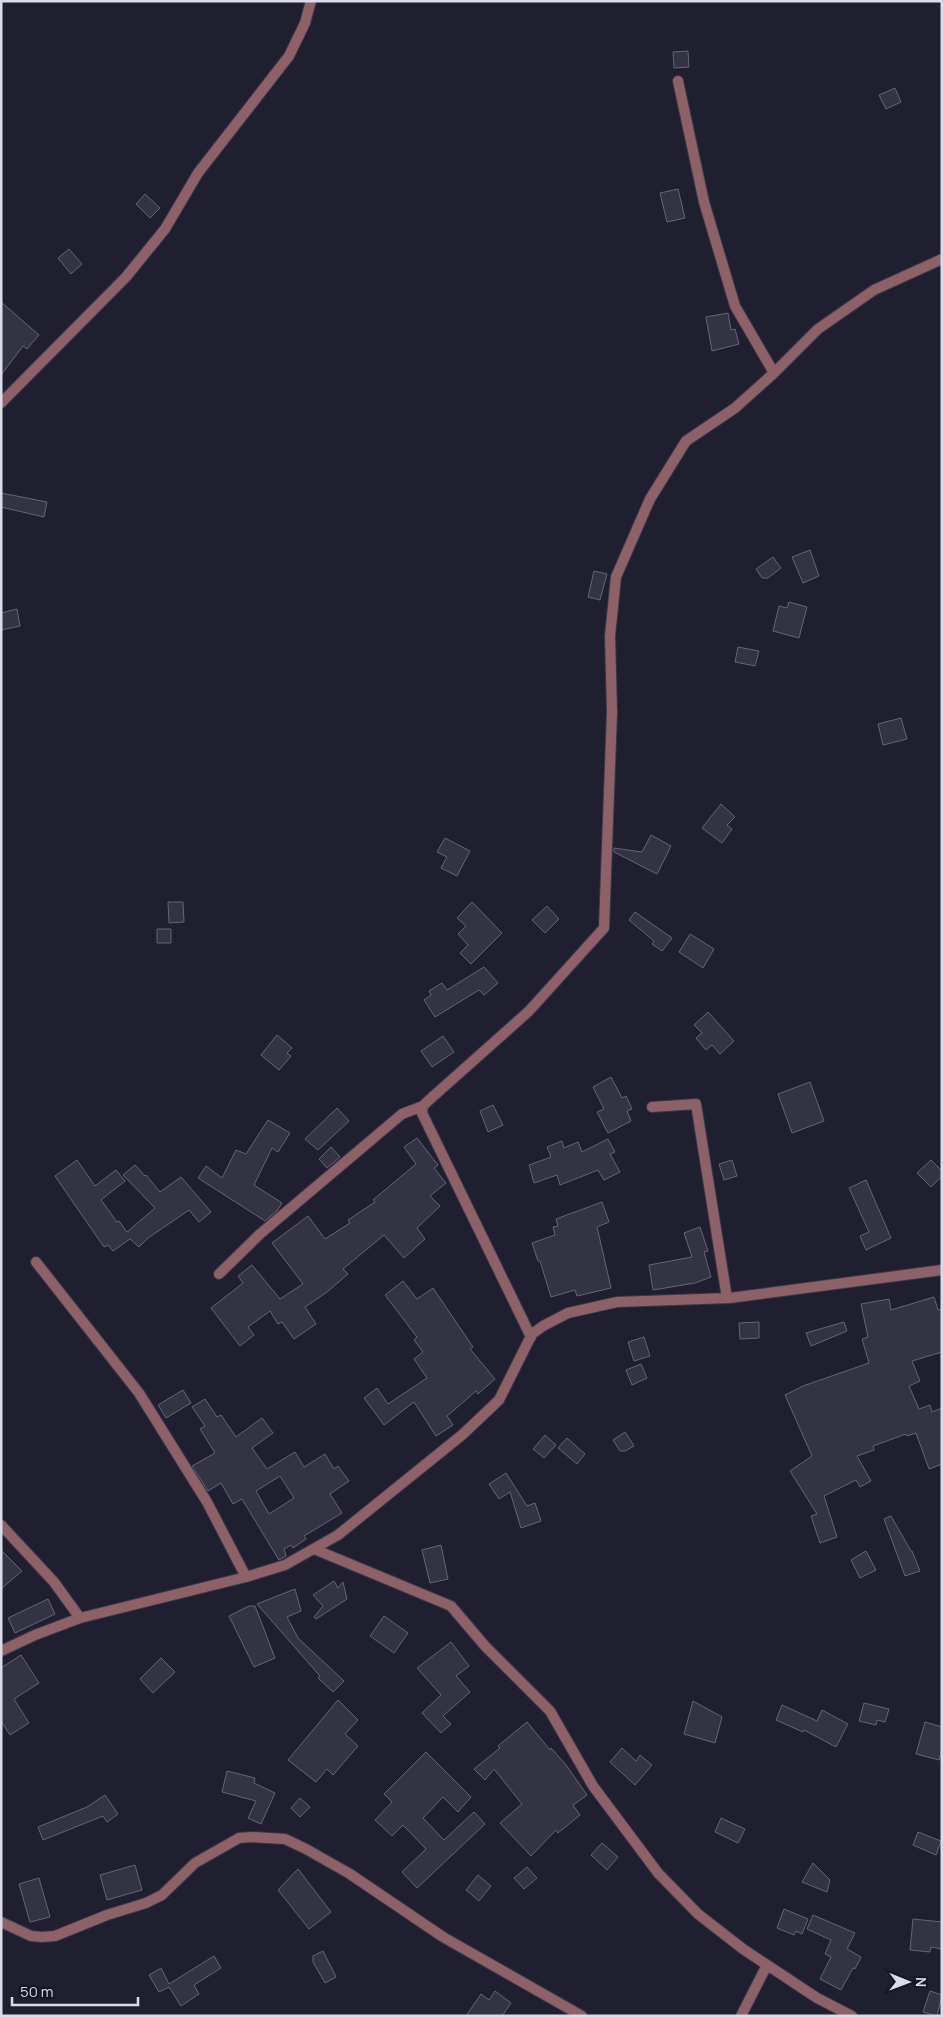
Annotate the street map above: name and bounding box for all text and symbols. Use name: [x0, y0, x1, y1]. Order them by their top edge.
north arrow: [883, 1957, 933, 2007]
scale bar: [12, 1974, 139, 2006]
text: N: [912, 1977, 931, 1987]
text: 50 m: [20, 1981, 54, 2002]

